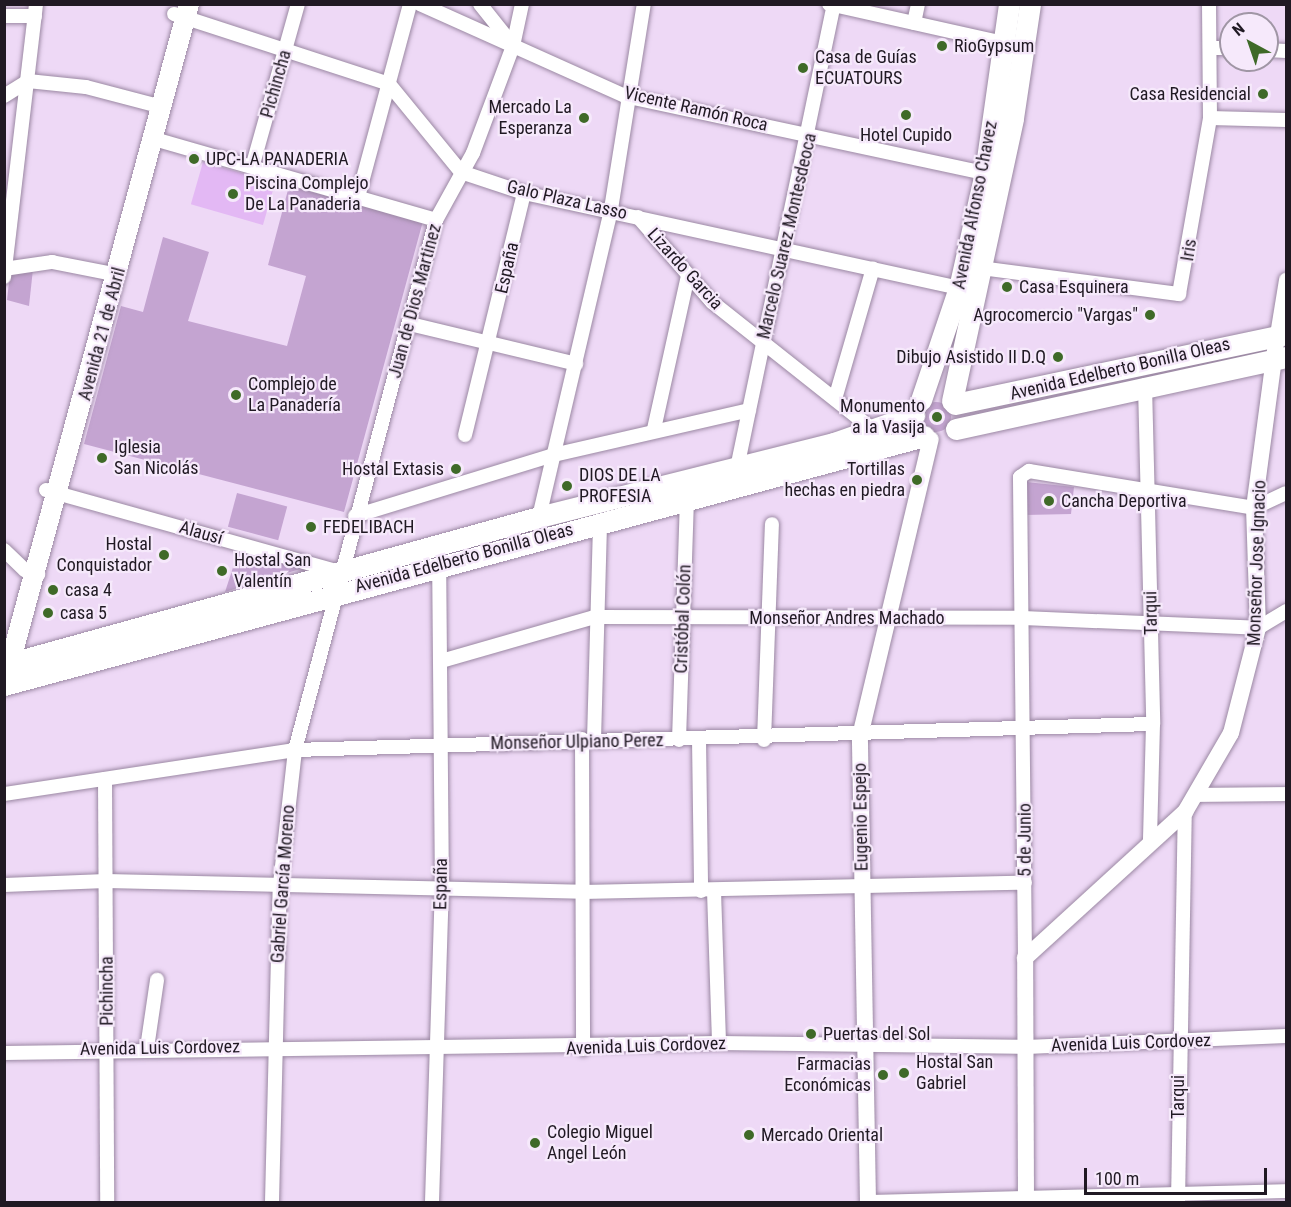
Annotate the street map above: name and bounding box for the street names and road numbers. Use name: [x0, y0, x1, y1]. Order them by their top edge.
street label: Pichincha: [256, 48, 296, 120]
street label: Vicente Ramón Roca: [622, 82, 770, 136]
street label: Avenida Alfonso Chavez: [948, 119, 1002, 291]
street label: Marcelo Suarez Montesdeoca: [753, 131, 821, 341]
street label: Galo Plaza Lasso: [505, 176, 629, 224]
street label: Juan de Dios Martinez: [384, 222, 446, 380]
street label: Lizardo Garcia: [643, 224, 727, 314]
street label: Iris: [1177, 237, 1201, 263]
street label: España: [491, 240, 523, 296]
street label: Avenida 21 de Abril: [74, 265, 130, 403]
street label: Avenida Edelberto Bonilla Oleas: [1008, 333, 1232, 405]
street label: Monseñor Jose Ignacio: [1243, 480, 1271, 646]
street label: Alausí: [177, 517, 225, 549]
street label: Avenida Edelberto Bonilla Oleas: [352, 518, 576, 598]
street label: Cristóbal Colón: [670, 564, 696, 674]
street label: Tarqui: [1140, 591, 1162, 635]
street label: Monseñor Andres Machado: [749, 607, 945, 629]
street label: Monseñor Ulpiano Perez: [490, 730, 664, 754]
street label: Eugenio Espejo: [849, 763, 873, 871]
street label: 5 de Junio: [1014, 803, 1036, 877]
street label: Gabriel García Moreno: [267, 804, 299, 964]
street label: España: [430, 858, 452, 910]
street label: Pichincha: [96, 956, 118, 1026]
street label: Avenida Luis Cordovez: [1051, 1029, 1211, 1057]
street label: Avenida Luis Cordovez: [566, 1032, 726, 1060]
street label: Avenida Luis Cordovez: [80, 1036, 240, 1060]
street label: Tarqui: [1167, 1075, 1189, 1119]

